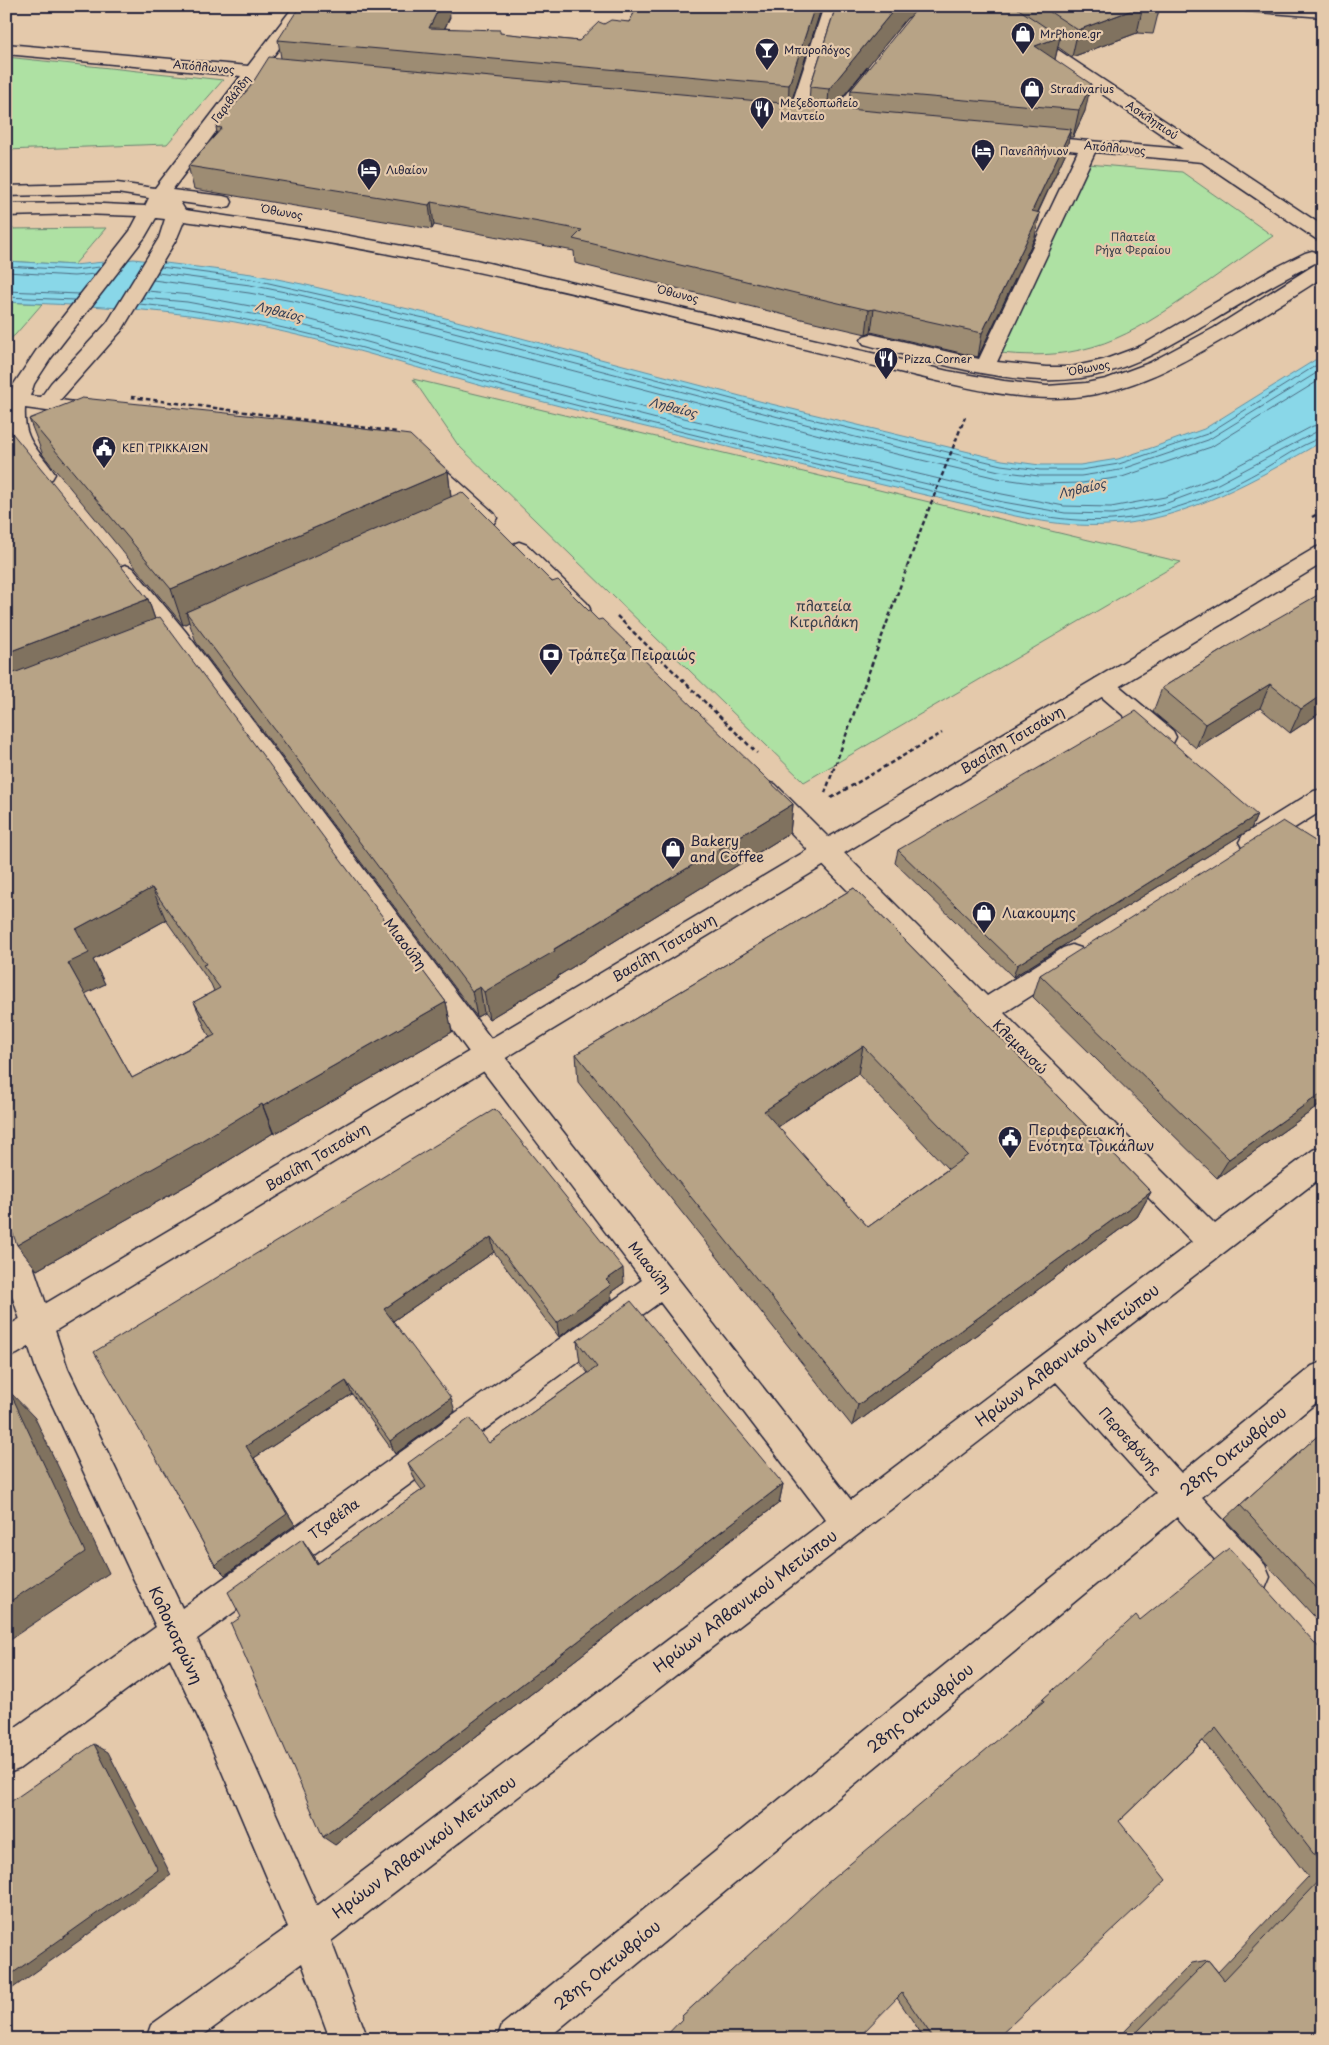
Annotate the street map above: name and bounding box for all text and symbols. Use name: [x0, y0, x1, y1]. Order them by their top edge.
shop icon: MrPhone.gr: [1010, 21, 1036, 55]
place label: MrPhone.gr: [1040, 25, 1102, 42]
bar icon: Μπυρολόγος: [754, 37, 780, 71]
place label: Μπυρολόγος: [784, 41, 851, 58]
street label: Απόλλωνος: [173, 55, 236, 78]
street label: Γαριβάλδη: [207, 71, 254, 126]
shop icon: Stradivarius: [1019, 76, 1045, 110]
place label: Stradivarius: [1050, 80, 1114, 97]
place label: Μεζεδοπωλείο Μαντείο: [780, 94, 858, 124]
restaurant icon: Μεζεδοπωλείο Μαντείο: [749, 96, 775, 130]
street label: Ασκληπιού: [1123, 96, 1182, 143]
street label: Απόλλωνος: [1084, 136, 1147, 159]
hotel icon: Πανελλήνιον: [970, 138, 996, 172]
place label: Πανελλήνιον: [1000, 142, 1069, 159]
hotel icon: Λιθαίον: [356, 157, 382, 191]
place label: Λιθαίον: [386, 161, 428, 178]
street label: Όθωνος: [259, 199, 305, 224]
park label: Πλατεία Ρήγα Φεραίου: [1095, 228, 1171, 258]
street label: Όθωνος: [655, 280, 701, 307]
water label: Ληθαίος: [254, 296, 306, 326]
restaurant icon: Pizza Corner: [873, 346, 899, 380]
place label: Pizza Corner: [904, 350, 973, 367]
street label: Όθωνος: [1066, 355, 1112, 380]
water label: Ληθαίος: [648, 392, 700, 422]
public building icon: ΚΕΠ ΤΡΙΚΚΑΙΩΝ: [91, 435, 117, 469]
place label: ΚΕΠ ΤΡΙΚΚΑΙΩΝ: [122, 439, 208, 456]
water label: Ληθαίος: [1056, 474, 1108, 502]
park label: πλατεία Κιτριλάκη: [790, 595, 858, 632]
bank icon: Τράπεζα Πειραιώς: [538, 642, 564, 676]
place label: Τράπεζα Πειραιώς: [568, 644, 695, 665]
street label: Βασίλη Τσιτσάνη: [956, 700, 1068, 779]
place label: Bakery and Coffee: [690, 830, 764, 867]
shop icon: Bakery and Coffee: [660, 836, 686, 870]
shop icon: Λιακουμης: [971, 900, 997, 934]
place label: Λιακουμης: [1002, 902, 1076, 923]
street label: Βασίλη Τσιτσάνη: [608, 908, 720, 987]
street label: Μιαούλη: [379, 913, 432, 974]
street label: Κλεμανσώ: [988, 1014, 1053, 1079]
street label: Βασίλη Τσιτσάνη: [261, 1117, 373, 1196]
place label: Περιφερειακή Ενότητα Τρικάλων: [1028, 1119, 1155, 1156]
public building icon: Περιφερειακή Ενότητα Τρικάλων: [997, 1125, 1023, 1159]
street label: Μιαούλη: [624, 1237, 677, 1297]
street label: Ηρώων Αλβανικού Μετώπου: [969, 1277, 1163, 1432]
street label: 28ης Οκτωβρίου: [1174, 1400, 1291, 1501]
street label: Περσεφόνης: [1094, 1402, 1166, 1479]
street label: Τζαβέλα: [304, 1493, 363, 1544]
street label: Ηρώων Αλβανικού Μετώπου: [647, 1523, 841, 1678]
street label: Κολοκοτρώνη: [144, 1582, 210, 1687]
street label: 28ης Οκτωβρίου: [861, 1657, 978, 1758]
street label: Ηρώων Αλβανικού Μετώπου: [326, 1769, 520, 1924]
street label: 28ης Οκτωβρίου: [548, 1914, 665, 2015]

